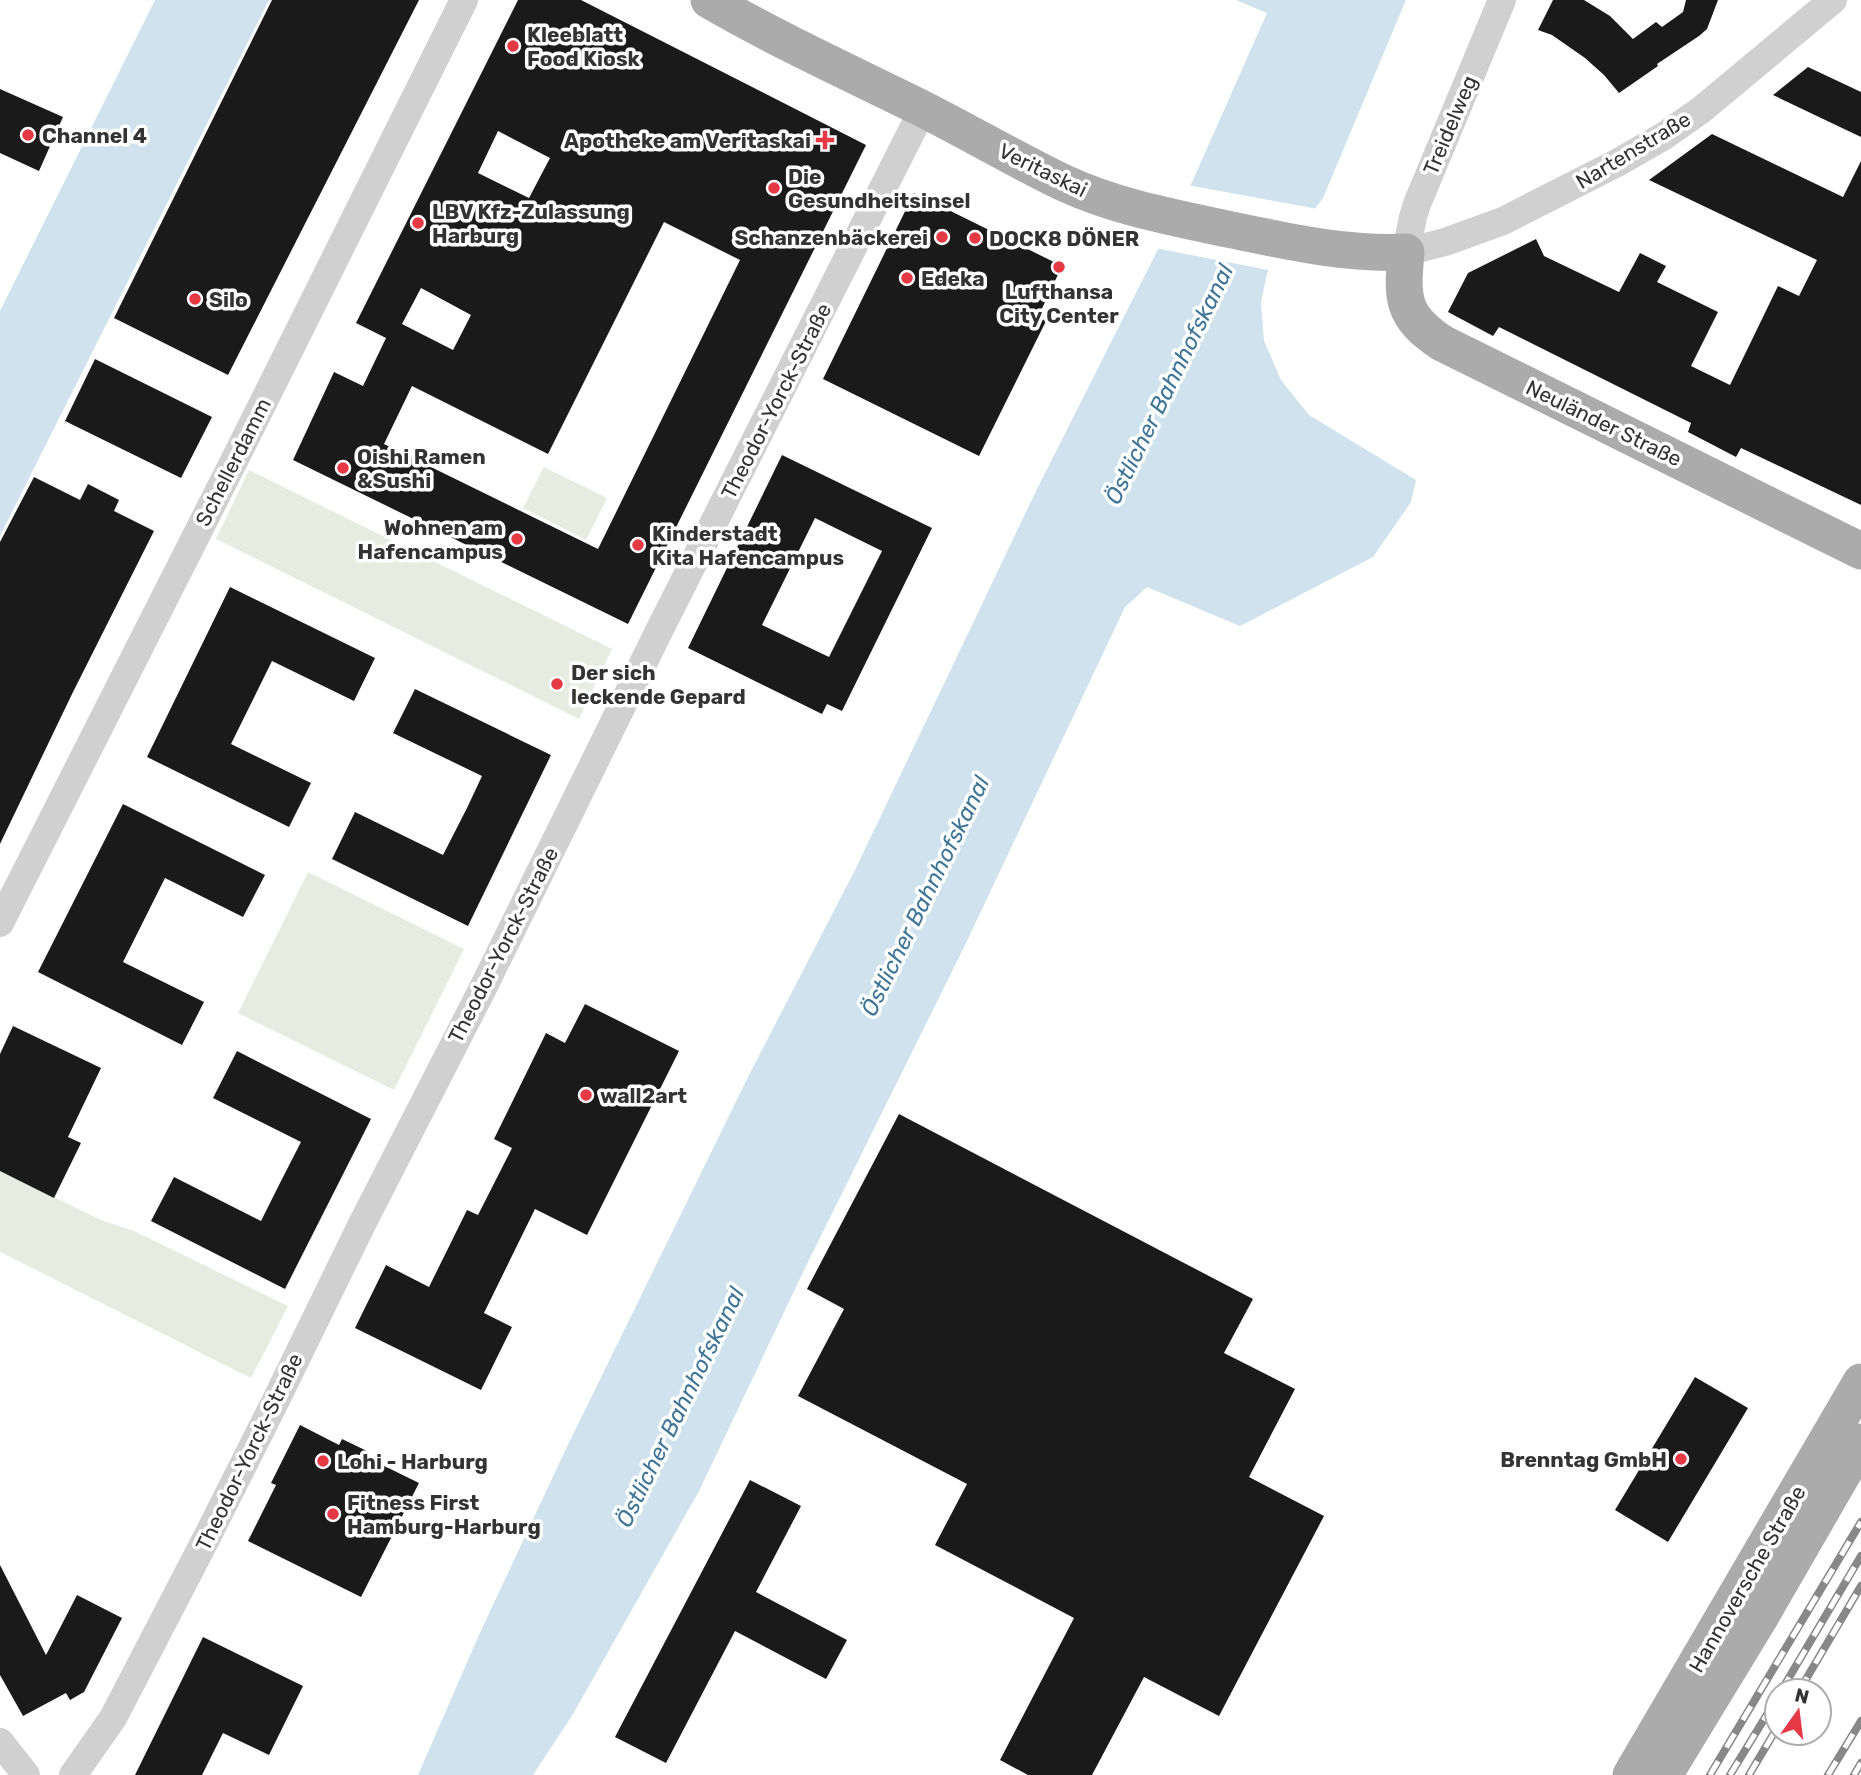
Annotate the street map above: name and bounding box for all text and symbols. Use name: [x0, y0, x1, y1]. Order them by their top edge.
place label: Kleeblatt Food Kiosk: [527, 22, 641, 71]
marker: Kleeblatt Food Kiosk: [505, 38, 521, 54]
street label: Treidelweg: [1418, 72, 1482, 178]
street label: Nartenstraße: [1571, 106, 1695, 194]
place label: Channel 4: [42, 123, 147, 148]
marker: Channel 4: [20, 127, 36, 143]
place label: Apotheke am Veritaskai: [564, 128, 811, 153]
marker: Apotheke am Veritaskai: [817, 132, 833, 148]
street label: Veritaskai: [995, 138, 1091, 202]
place label: Die Gesundheitsinsel: [788, 164, 971, 213]
marker: Die Gesundheitsinsel: [766, 180, 782, 196]
place label: LBV Kfz-Zulassung Harburg: [432, 199, 630, 248]
marker: LBV Kfz-Zulassung Harburg: [410, 215, 426, 231]
place label: Schanzenbäckerei: [734, 225, 928, 250]
place label: DOCK8 DÖNER: [989, 226, 1139, 251]
marker: Schanzenbäckerei: [934, 229, 950, 245]
marker: DOCK8 DÖNER: [967, 230, 983, 246]
marker: Lufthansa City Center: [1051, 259, 1067, 275]
water label: Östlicher Bahnhofskanal: [1099, 259, 1240, 509]
place label: Edeka: [921, 266, 985, 291]
marker: Edeka: [899, 270, 915, 286]
place label: Lufthansa City Center: [999, 279, 1119, 328]
place label: Silo: [209, 287, 248, 312]
marker: Silo: [187, 291, 203, 307]
street label: Theodor-Yorck-Straße: [716, 299, 836, 503]
street label: Neuländer Straße: [1522, 374, 1686, 472]
street label: Schellerdamm: [190, 394, 276, 530]
place label: Oishi Ramen &Sushi: [357, 444, 486, 493]
marker: Oishi Ramen &Sushi: [335, 460, 351, 476]
place label: Wohnen am Hafencampus: [358, 515, 503, 564]
place label: Kinderstadt Kita Hafencampus: [652, 521, 844, 570]
marker: Wohnen am Hafencampus: [509, 531, 525, 547]
marker: Kinderstadt Kita Hafencampus: [630, 537, 646, 553]
place label: Der sich leckende Gepard: [571, 660, 746, 709]
marker: Der sich leckende Gepard: [549, 676, 565, 692]
water label: Östlicher Bahnhofskanal: [855, 771, 996, 1021]
street label: Theodor-Yorck-Straße: [443, 843, 563, 1047]
place label: wall2art: [600, 1083, 687, 1108]
marker: wall2art: [578, 1087, 594, 1103]
water label: Östlicher Bahnhofskanal: [610, 1282, 751, 1532]
street label: Theodor-Yorck-Straße: [190, 1349, 308, 1555]
place label: Brenntag GmbH: [1500, 1447, 1667, 1472]
place label: Lohi - Harburg: [337, 1449, 488, 1474]
marker: Brenntag GmbH: [1673, 1451, 1689, 1467]
marker: Lohi - Harburg: [315, 1453, 331, 1469]
street label: Hannoversche Straße: [1683, 1481, 1811, 1677]
place label: Fitness First Hamburg-Harburg: [347, 1490, 541, 1539]
marker: Fitness First Hamburg-Harburg: [325, 1506, 341, 1522]
north arrow: [1763, 1677, 1833, 1747]
text: N: [1793, 1683, 1811, 1709]

